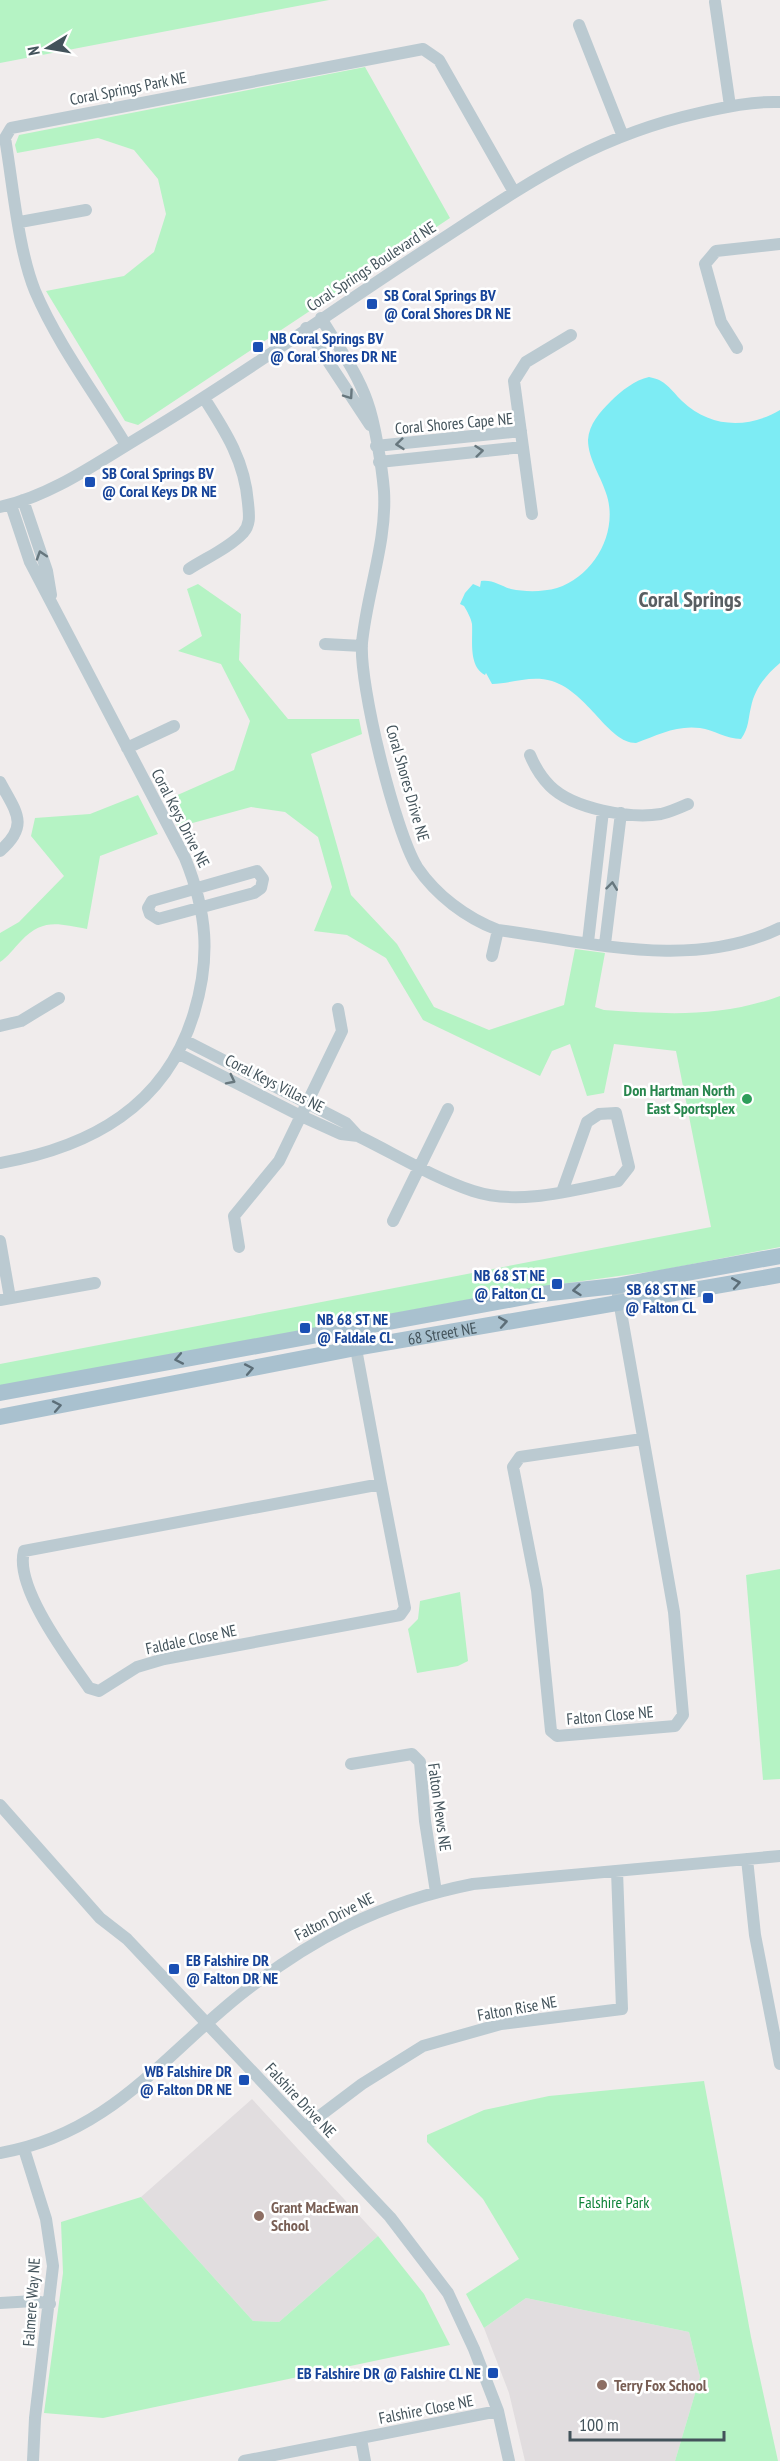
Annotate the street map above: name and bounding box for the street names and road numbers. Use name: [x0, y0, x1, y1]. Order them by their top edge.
street label: Coral Springs Park NE: [68, 67, 188, 109]
street label: Coral Springs Boulevard NE: [303, 217, 440, 315]
street label: Coral Shores Cape NE: [394, 408, 514, 438]
street label: Coral Shores Drive NE: [382, 722, 434, 844]
street label: Coral Keys Drive NE: [148, 765, 214, 871]
street label: Coral Keys Villas NE: [222, 1049, 328, 1117]
street label: 68 Street NE: [406, 1317, 478, 1349]
street label: Faldale Close NE: [144, 1620, 239, 1658]
street label: Falton Close NE: [566, 1701, 654, 1729]
street label: Falton Mews NE: [424, 1762, 456, 1852]
street label: Falton Drive NE: [291, 1887, 377, 1944]
street label: Falton Rise NE: [476, 1991, 558, 2025]
street label: Falshire Drive NE: [261, 2058, 341, 2142]
street label: Falmere Way NE: [18, 2257, 44, 2347]
street label: Falshire Close NE: [377, 2390, 475, 2428]

